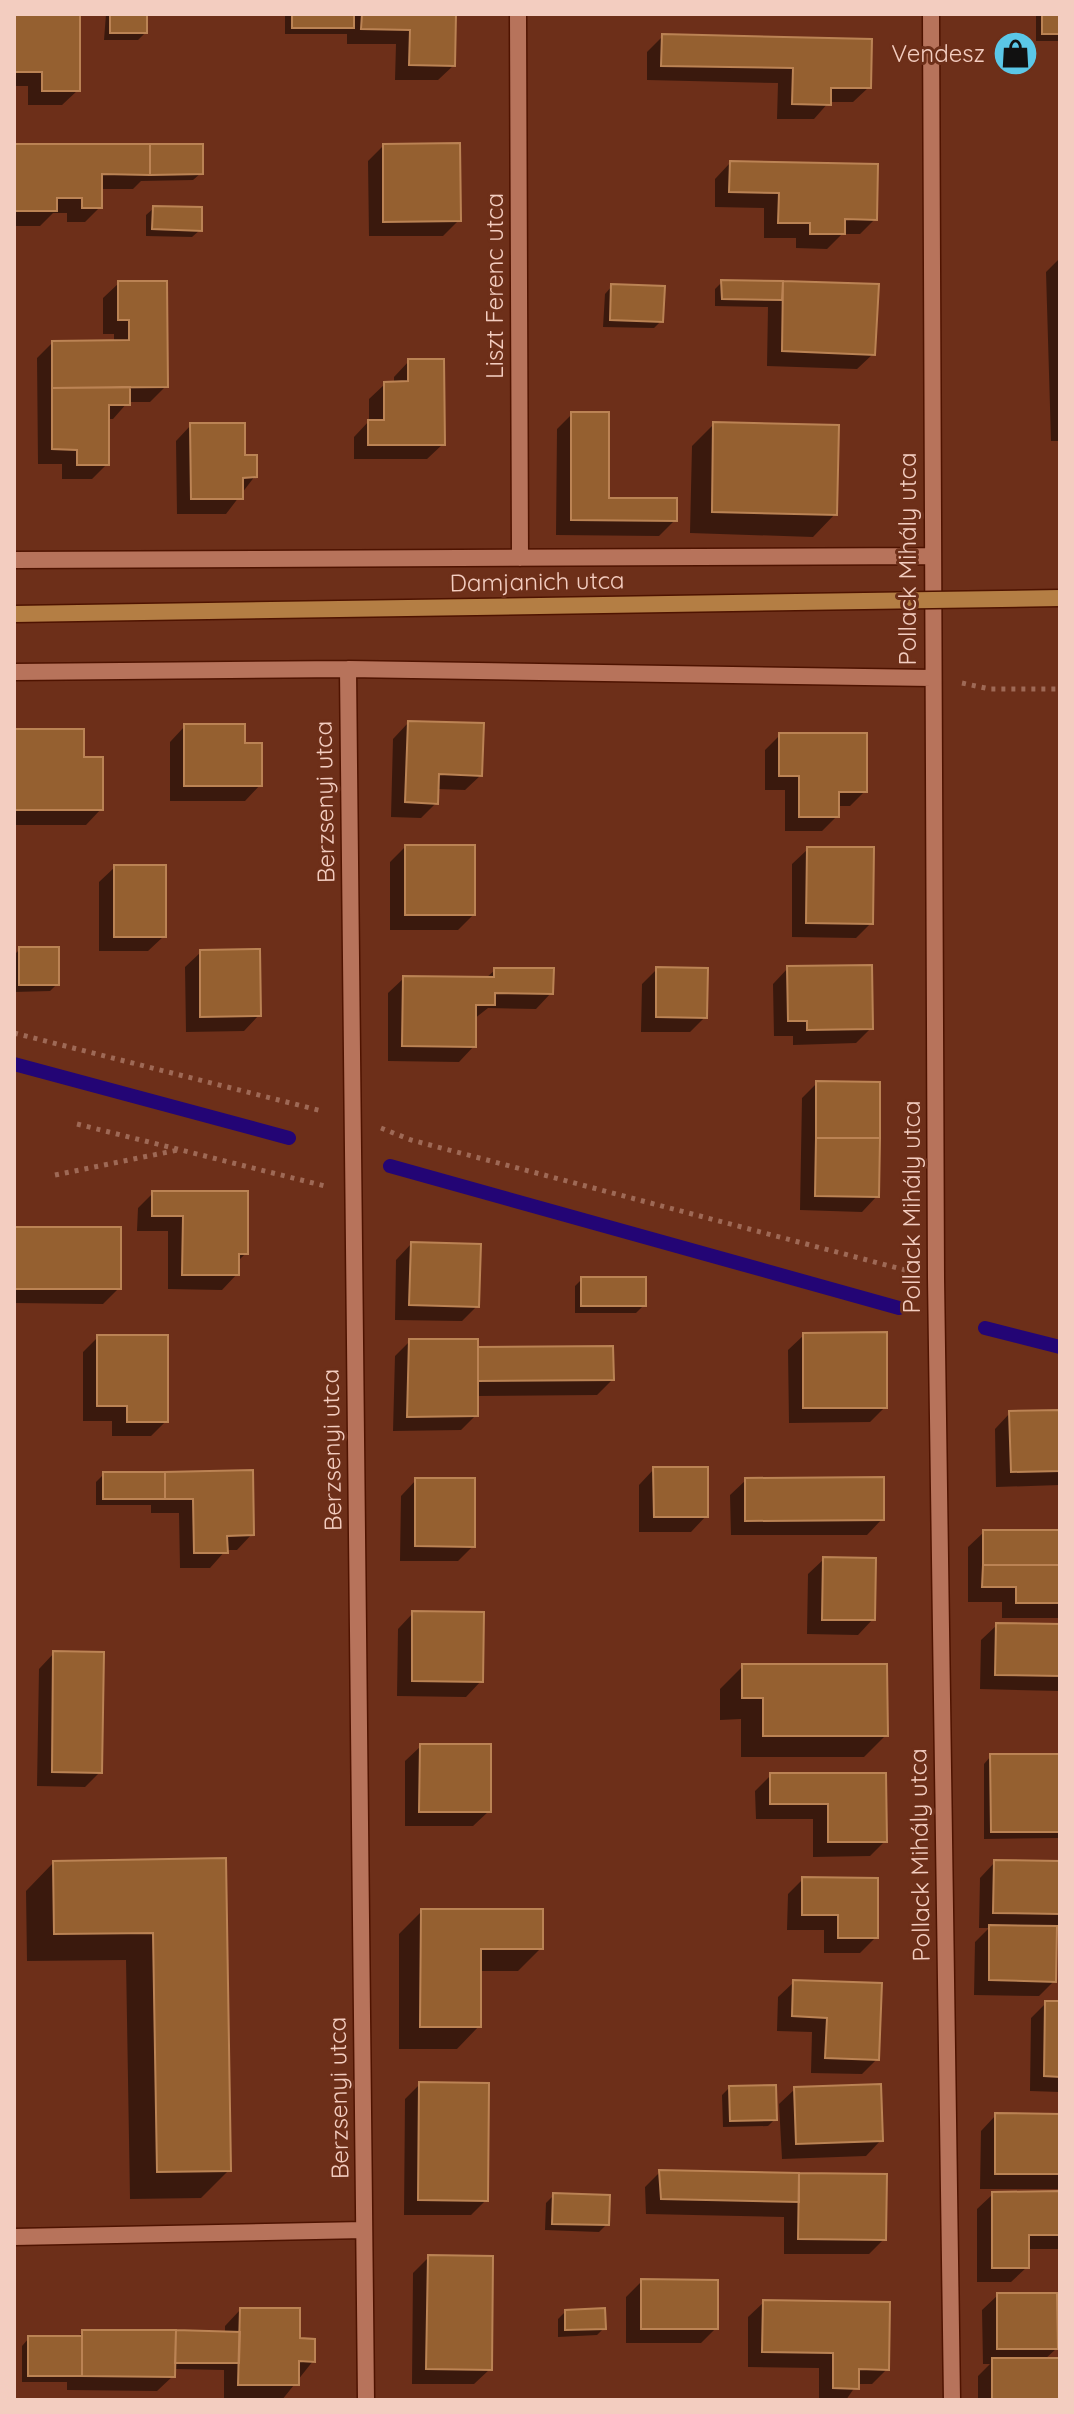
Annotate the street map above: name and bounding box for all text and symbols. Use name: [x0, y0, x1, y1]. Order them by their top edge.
shop icon: Vendesz: [992, 30, 1040, 78]
place label: Vendesz: [891, 38, 985, 68]
street label: Liszt Ferenc utca: [479, 193, 509, 379]
street label: Pollack Mihály utca: [892, 452, 922, 666]
street label: Damjanich utca: [449, 564, 625, 598]
street label: Berzsenyi utca: [308, 721, 340, 883]
street label: Pollack Mihály utca: [896, 1100, 926, 1314]
street label: Berzsenyi utca: [315, 1369, 347, 1531]
street label: Pollack Mihály utca: [902, 1748, 936, 1962]
street label: Berzsenyi utca: [322, 2017, 354, 2179]

